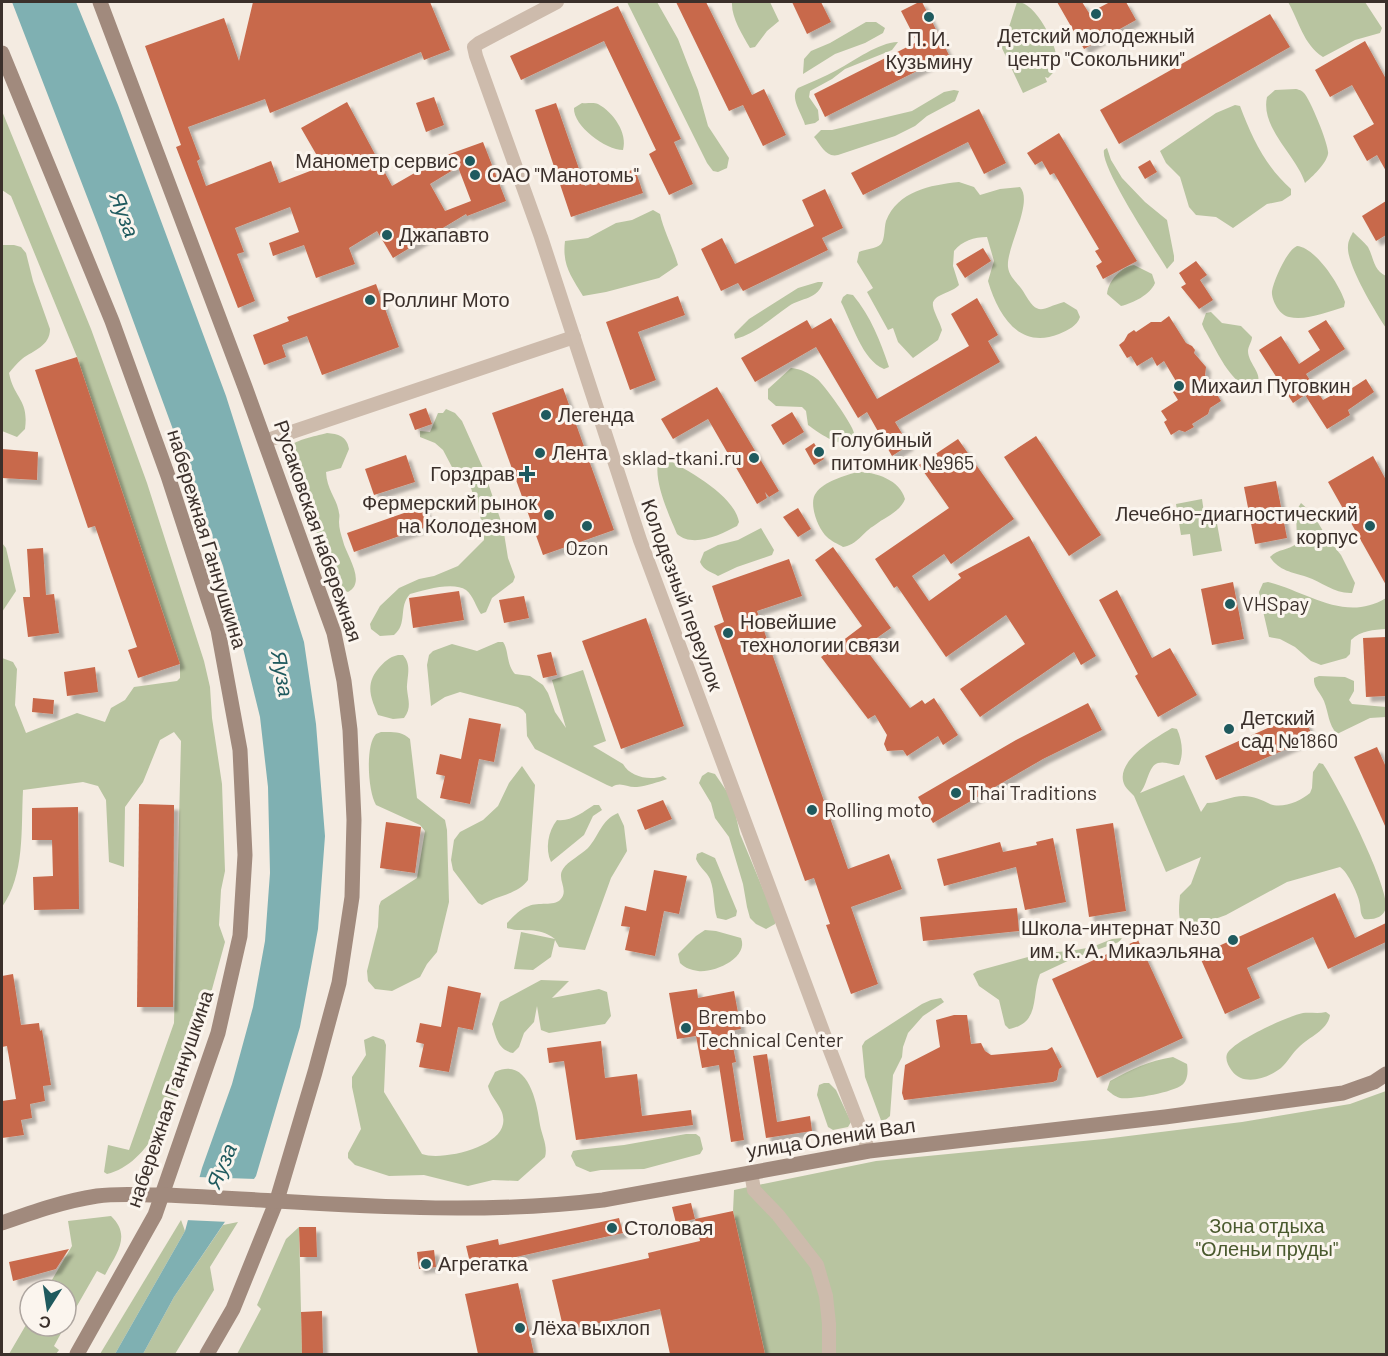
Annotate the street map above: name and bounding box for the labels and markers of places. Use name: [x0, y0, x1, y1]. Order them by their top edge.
marker: Детский молодежный центр "Сокольники": [1089, 7, 1103, 21]
marker: П. И. Кузьмину: [922, 10, 936, 24]
place label: Детский молодежный центр "Сокольники": [997, 23, 1195, 70]
place label: П. И. Кузьмину: [885, 26, 973, 73]
place label: Манометр сервис: [295, 148, 458, 172]
marker: Манометр сервис: [463, 154, 477, 168]
place label: ОАО "Манотомь": [487, 162, 639, 186]
marker: ОАО "Манотомь": [468, 168, 482, 182]
place label: Джапавто: [399, 222, 489, 246]
marker: Джапавто: [380, 228, 394, 242]
place label: Роллинг Мото: [382, 287, 510, 311]
marker: Роллинг Мото: [363, 293, 377, 307]
place label: Михаил Пуговкин: [1191, 373, 1351, 397]
marker: Михаил Пуговкин: [1172, 379, 1186, 393]
place label: Легенда: [558, 402, 635, 426]
marker: Легенда: [539, 408, 553, 422]
place label: Голубиный питомник №965: [831, 427, 974, 474]
place label: Лента: [552, 440, 608, 464]
place label: sklad-tkani.ru: [622, 445, 742, 469]
marker: Голубиный питомник №965: [812, 445, 826, 459]
marker: Лента: [533, 446, 547, 460]
marker: sklad-tkani.ru: [747, 451, 761, 465]
place label: Горздрав: [430, 461, 515, 485]
marker: Горздрав: [520, 467, 534, 481]
place label: Фермерский рынок на Колодезном: [362, 490, 537, 537]
place label: Лечебно-диагностический корпус: [1115, 501, 1358, 548]
marker: Фермерский рынок на Колодезном: [542, 508, 556, 522]
marker: Ozon: [580, 519, 594, 533]
marker: Лечебно-диагностический корпус: [1363, 519, 1377, 533]
place label: Ozon: [565, 535, 609, 559]
place label: VHSpay: [1242, 591, 1309, 615]
marker: VHSpay: [1223, 597, 1237, 611]
place label: Новейшие технологии связи: [740, 609, 900, 656]
marker: Новейшие технологии связи: [721, 626, 735, 640]
place label: Детский сад №1860: [1241, 705, 1338, 752]
marker: Детский сад №1860: [1222, 722, 1236, 736]
place label: Thai Traditions: [968, 780, 1097, 804]
marker: Thai Traditions: [949, 786, 963, 800]
place label: Rolling moto: [824, 797, 932, 821]
marker: Rolling moto: [805, 803, 819, 817]
place label: Школа-интернат №30 им. К. А. Микаэльяна: [1021, 915, 1222, 962]
marker: Школа-интернат №30 им. К. А. Микаэльяна: [1226, 933, 1240, 947]
place label: Brembo Technical Center: [698, 1004, 843, 1051]
marker: Brembo Technical Center: [679, 1021, 693, 1035]
place label: Столовая: [624, 1215, 713, 1239]
marker: Столовая: [605, 1221, 619, 1235]
place label: Агрегатка: [438, 1251, 529, 1275]
marker: Агрегатка: [419, 1257, 433, 1271]
place label: Лёха выхлоп: [532, 1315, 650, 1339]
marker: Лёха выхлоп: [513, 1321, 527, 1335]

